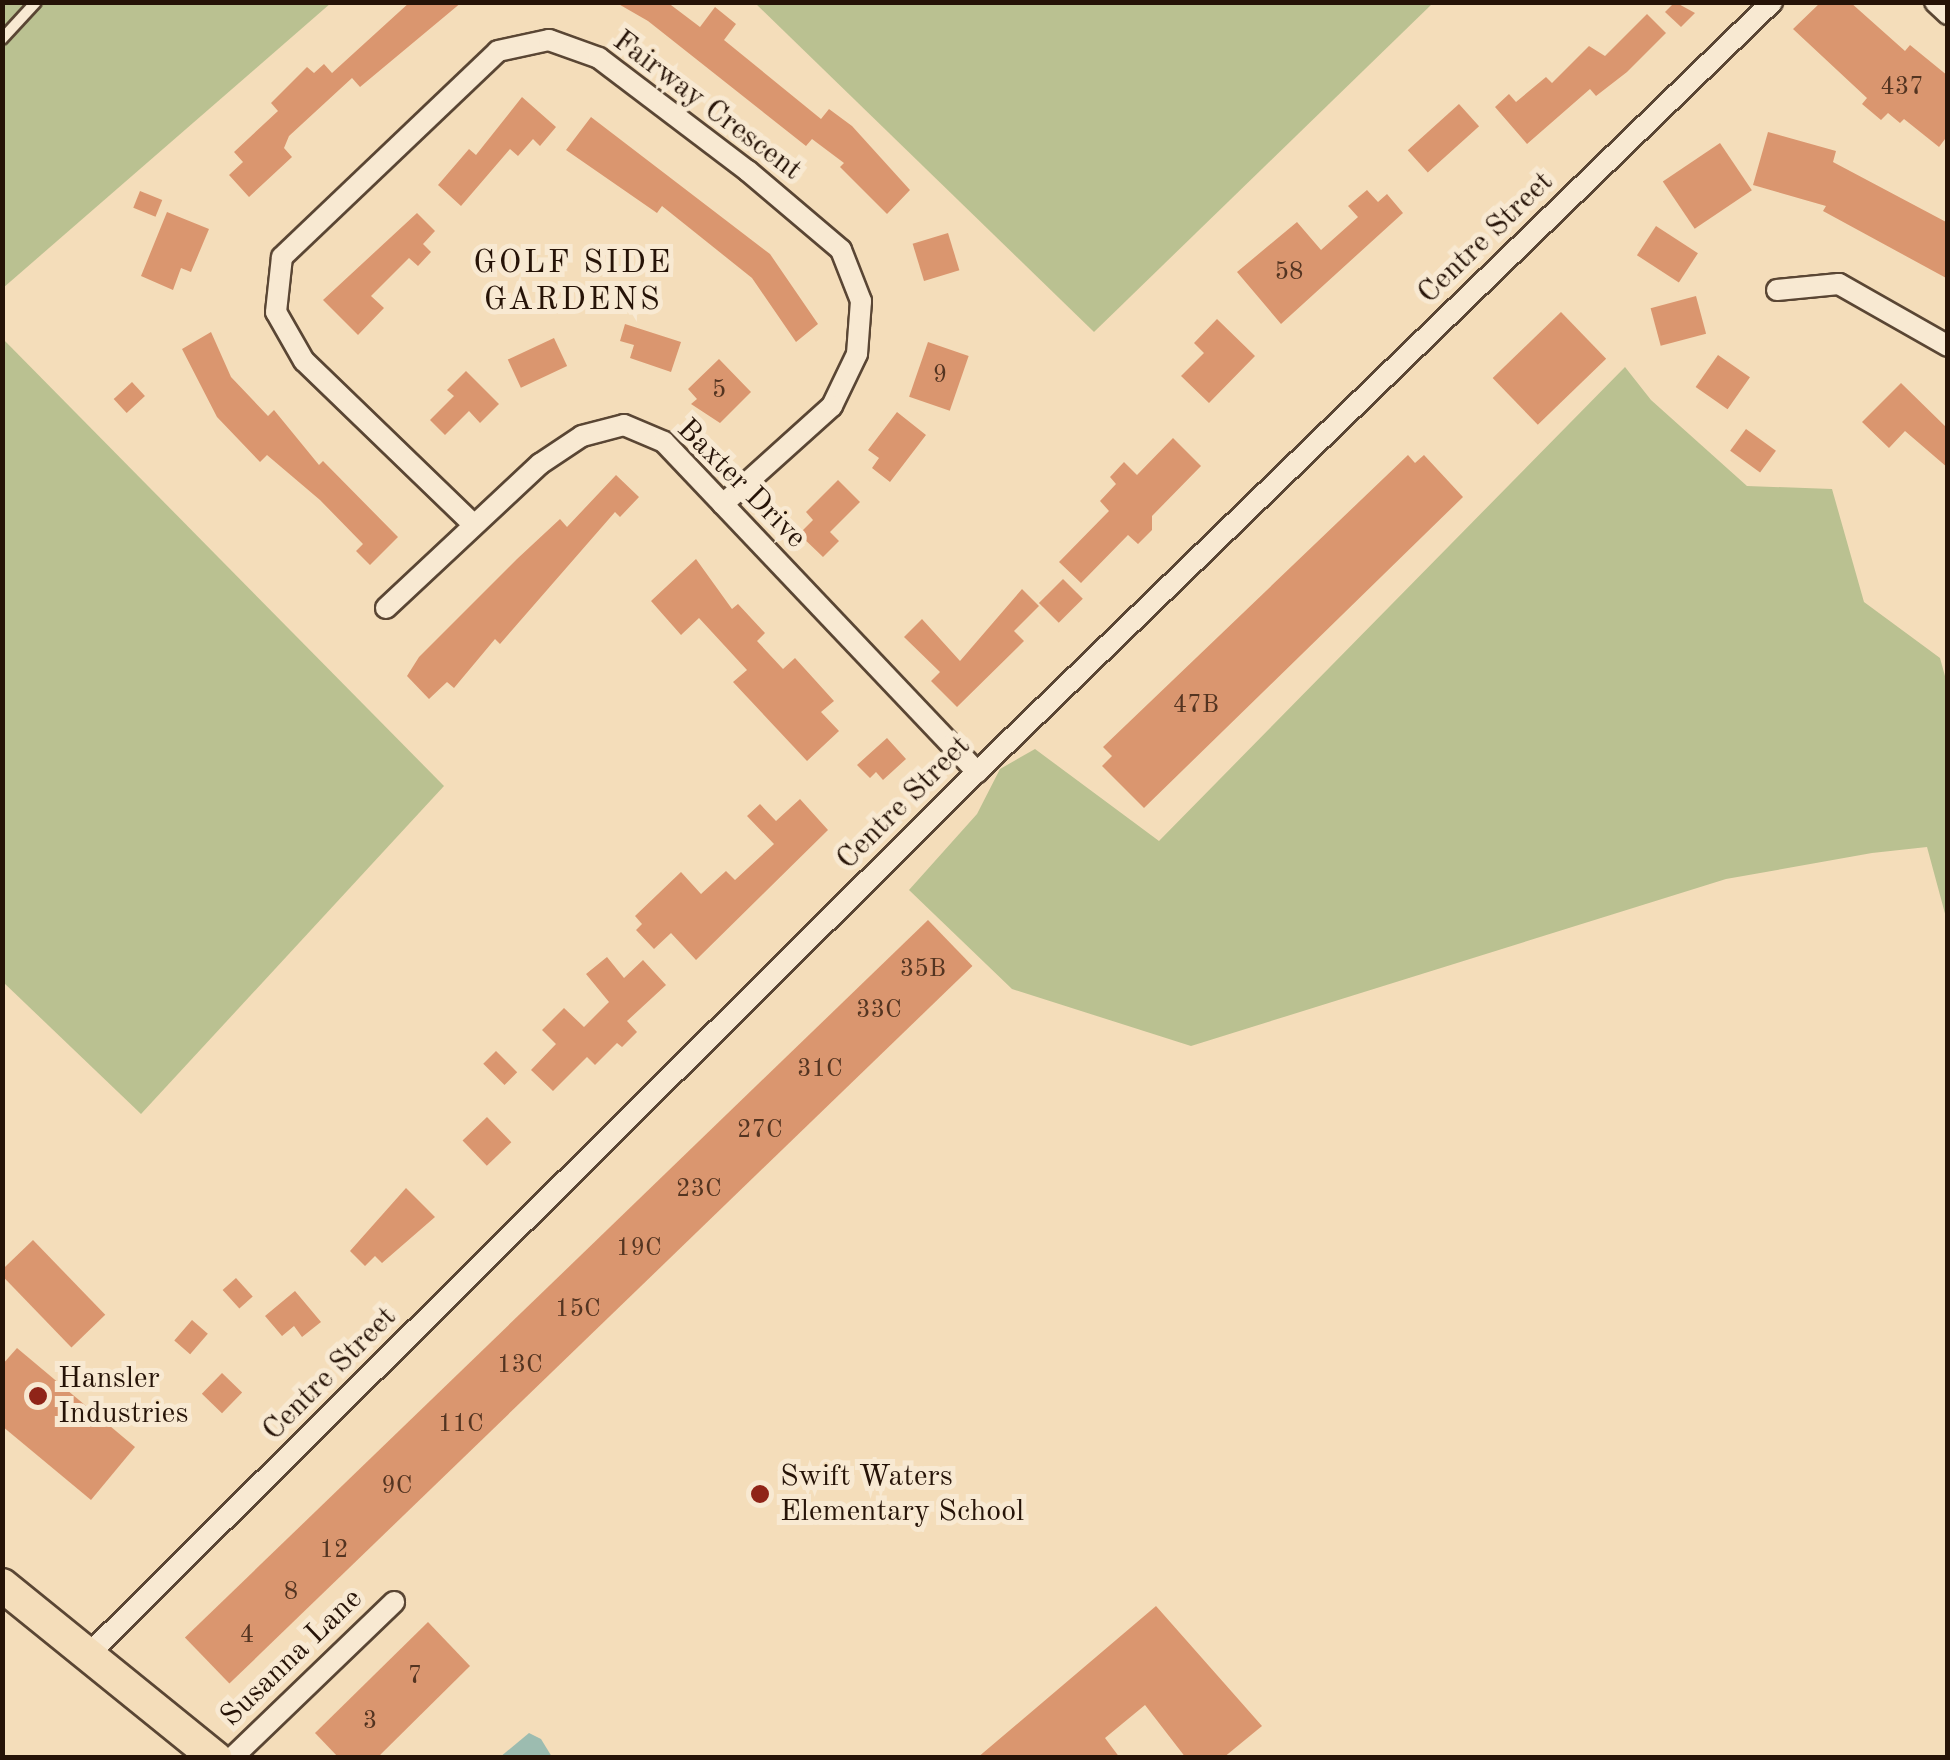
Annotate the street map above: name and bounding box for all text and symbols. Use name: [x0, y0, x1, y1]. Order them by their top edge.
street label: Fairway Crescent: [605, 23, 809, 189]
house number: 437: [1880, 73, 1924, 103]
street label: Centre Street: [1411, 164, 1561, 312]
district label: GOLF SIDE GARDENS: [473, 246, 673, 321]
house number: 58: [1275, 258, 1303, 288]
house number: 9: [933, 361, 947, 391]
house number: 5: [712, 376, 726, 406]
street label: Baxter Drive: [669, 412, 813, 556]
house number: 47B: [1173, 691, 1219, 721]
street label: Centre Street: [830, 729, 978, 877]
house number: 35B: [900, 955, 946, 985]
house number: 33C: [856, 996, 902, 1026]
house number: 31C: [797, 1055, 843, 1085]
house number: 27C: [737, 1116, 783, 1146]
house number: 23C: [676, 1175, 722, 1205]
house number: 19C: [616, 1234, 662, 1264]
house number: 15C: [555, 1295, 601, 1325]
street label: Centre Street: [256, 1300, 404, 1448]
house number: 13C: [497, 1351, 543, 1381]
place label: Hansler Industries: [58, 1361, 188, 1432]
marker: Hansler Industries: [27, 1385, 49, 1407]
house number: 11C: [438, 1410, 484, 1440]
place label: Swift Waters Elementary School: [780, 1459, 1024, 1530]
house number: 9C: [381, 1472, 413, 1502]
marker: Swift Waters Elementary School: [749, 1483, 771, 1505]
house number: 12: [320, 1536, 348, 1566]
house number: 8: [284, 1578, 298, 1608]
street label: Susanna Lane: [214, 1581, 370, 1735]
house number: 4: [240, 1621, 254, 1651]
house number: 7: [408, 1662, 422, 1692]
house number: 3: [363, 1707, 377, 1737]

